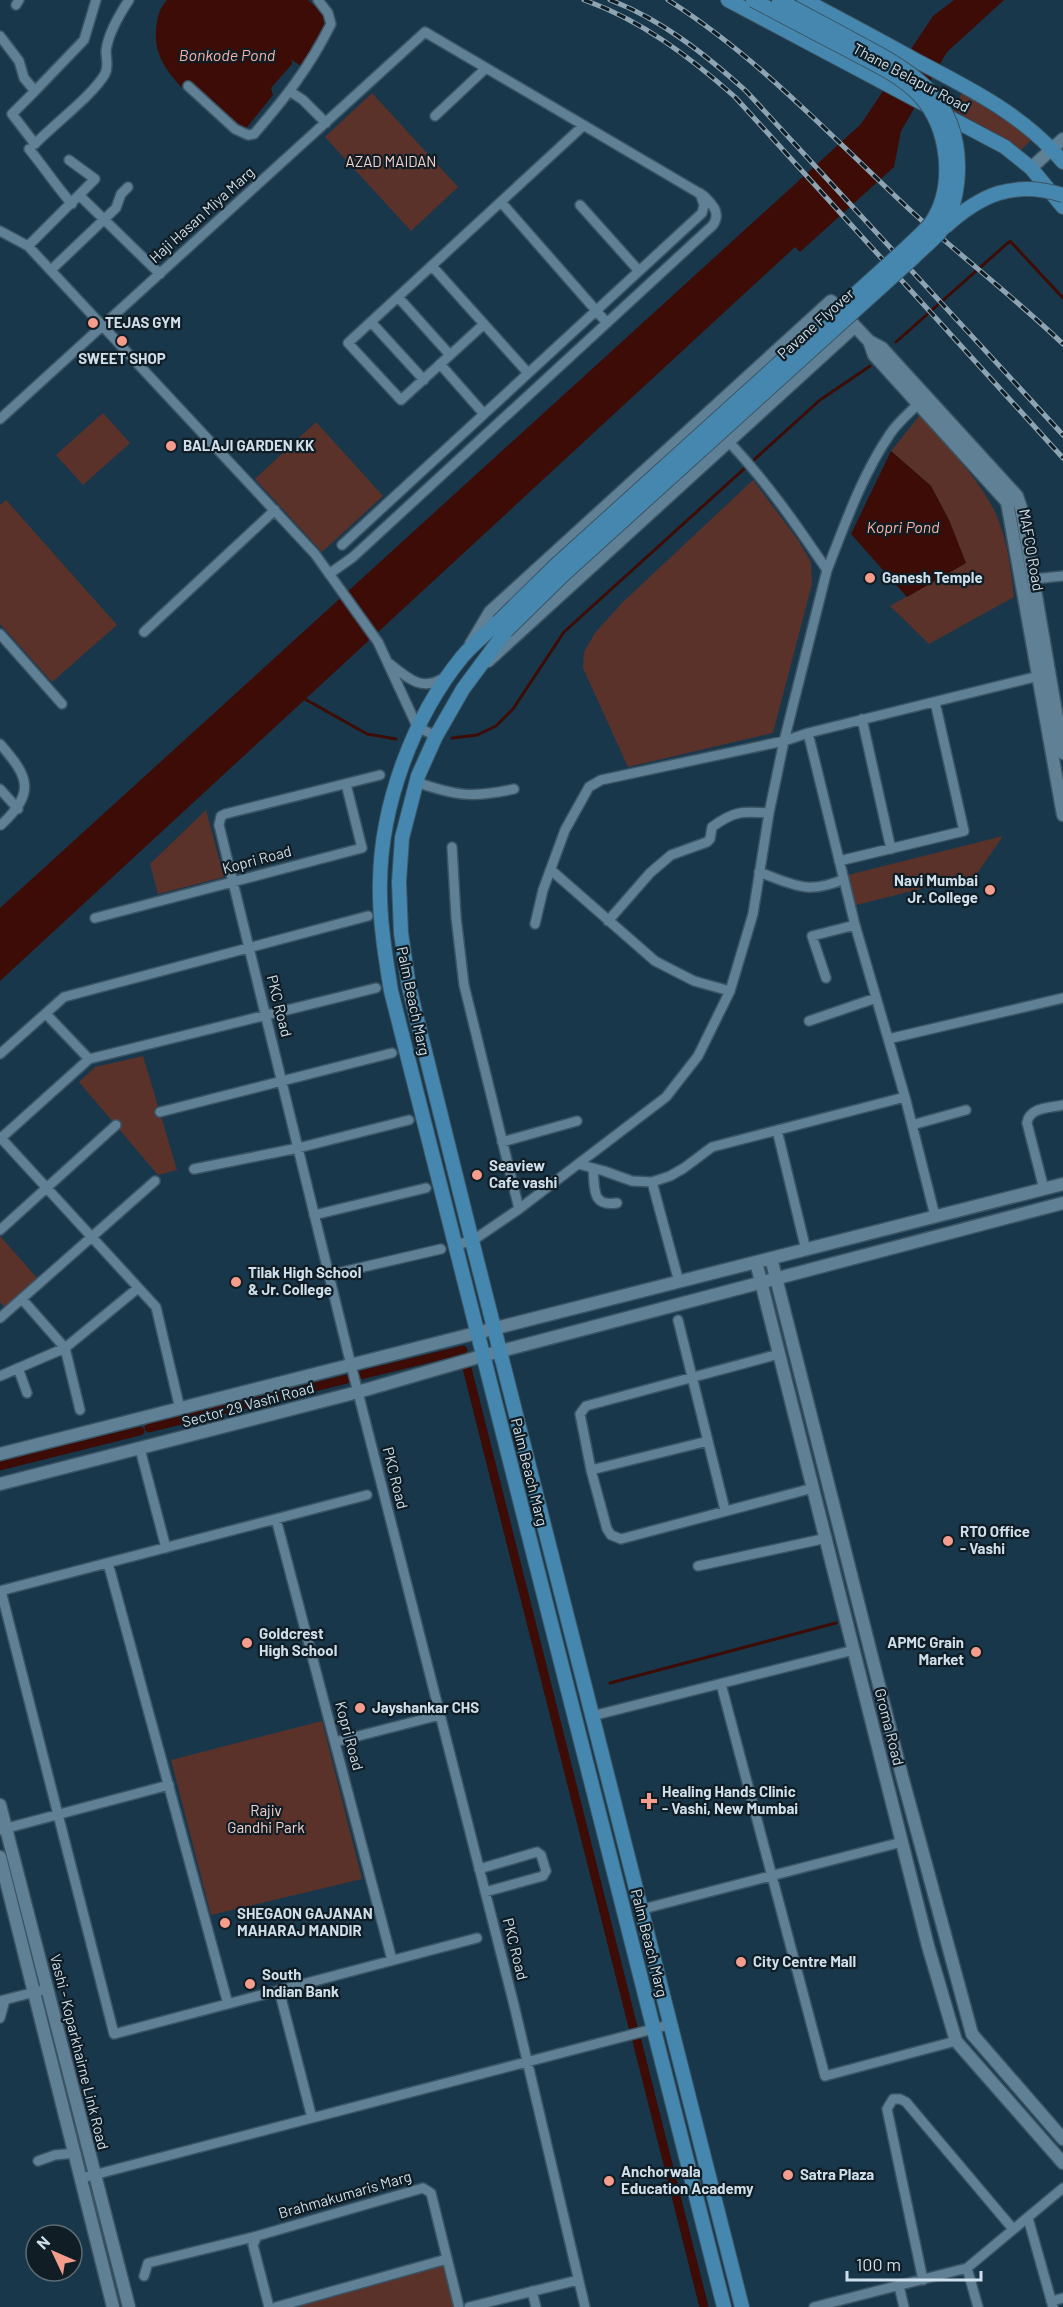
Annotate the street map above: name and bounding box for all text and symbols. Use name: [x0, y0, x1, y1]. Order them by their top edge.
street label: Thane Belapur Road: [850, 39, 973, 116]
water label: Bonkode Pond: [179, 45, 276, 64]
park label: AZAD MAIDAN: [346, 152, 436, 170]
street label: Haji Hasan Miya Marg: [145, 162, 258, 266]
street label: Pavane Flyover: [773, 284, 858, 362]
place label: TEJAS GYM: [105, 313, 181, 331]
marker: TEJAS GYM: [86, 316, 100, 330]
marker: SWEET SHOP: [115, 334, 129, 348]
place label: SWEET SHOP: [78, 349, 166, 367]
place label: BALAJI GARDEN KK: [183, 436, 315, 454]
marker: BALAJI GARDEN KK: [164, 439, 178, 453]
street label: MAFCO Road: [1016, 507, 1048, 592]
water label: Kopri Pond: [866, 517, 940, 536]
place label: Ganesh Temple: [882, 568, 983, 586]
marker: Ganesh Temple: [863, 571, 877, 585]
street label: Kopri Road: [220, 841, 293, 877]
place label: Navi Mumbai Jr. College: [894, 871, 978, 906]
marker: Navi Mumbai Jr. College: [983, 883, 997, 897]
street label: Palm Beach Marg: [394, 945, 434, 1057]
street label: PKC Road: [264, 973, 296, 1039]
place label: Seaview Cafe vashi: [489, 1156, 557, 1191]
marker: Seaview Cafe vashi: [470, 1168, 484, 1182]
place label: Tilak High School & Jr. College: [248, 1263, 361, 1298]
marker: Tilak High School & Jr. College: [229, 1275, 243, 1289]
street label: Sector 29 Vashi Road: [180, 1378, 316, 1430]
street label: Palm Beach Marg: [508, 1416, 552, 1528]
street label: PKC Road: [380, 1445, 412, 1511]
place label: RTO Office - Vashi: [960, 1522, 1030, 1557]
marker: RTO Office - Vashi: [941, 1534, 955, 1548]
place label: Goldcrest High School: [259, 1624, 337, 1659]
place label: APMC Grain Market: [887, 1633, 964, 1668]
marker: Goldcrest High School: [240, 1636, 254, 1650]
marker: APMC Grain Market: [969, 1645, 983, 1659]
street label: Groma Road: [872, 1686, 908, 1767]
place label: Jayshankar CHS: [372, 1698, 479, 1716]
street label: Kopri Road: [332, 1699, 368, 1772]
marker: Jayshankar CHS: [353, 1701, 367, 1715]
place label: Healing Hands Clinic - Vashi, New Mumbai: [662, 1782, 798, 1817]
marker: Healing Hands Clinic - Vashi, New Mumbai: [640, 1792, 658, 1810]
park label: Rajiv Gandhi Park: [227, 1801, 305, 1836]
street label: Palm Beach Marg: [628, 1887, 672, 1999]
place label: SHEGAON GAJANAN MAHARAJ MANDIR: [237, 1904, 373, 1939]
marker: SHEGAON GAJANAN MAHARAJ MANDIR: [218, 1916, 232, 1930]
street label: PKC Road: [500, 1916, 532, 1982]
street label: Vashi - Koparkhairne Link Road: [47, 1952, 113, 2151]
place label: City Centre Mall: [753, 1952, 856, 1970]
marker: City Centre Mall: [734, 1955, 748, 1969]
place label: South Indian Bank: [262, 1965, 339, 2000]
marker: South Indian Bank: [243, 1977, 257, 1991]
place label: Anchorwala Education Academy: [621, 2162, 754, 2197]
place label: Satra Plaza: [800, 2165, 874, 2183]
street label: Brahmakumaris Marg: [276, 2166, 413, 2222]
marker: Satra Plaza: [781, 2168, 795, 2182]
marker: Anchorwala Education Academy: [602, 2174, 616, 2188]
north arrow: [24, 2223, 84, 2283]
text: N: [32, 2232, 53, 2253]
scale bar: [847, 2244, 980, 2282]
text: 100 m: [856, 2253, 901, 2275]

